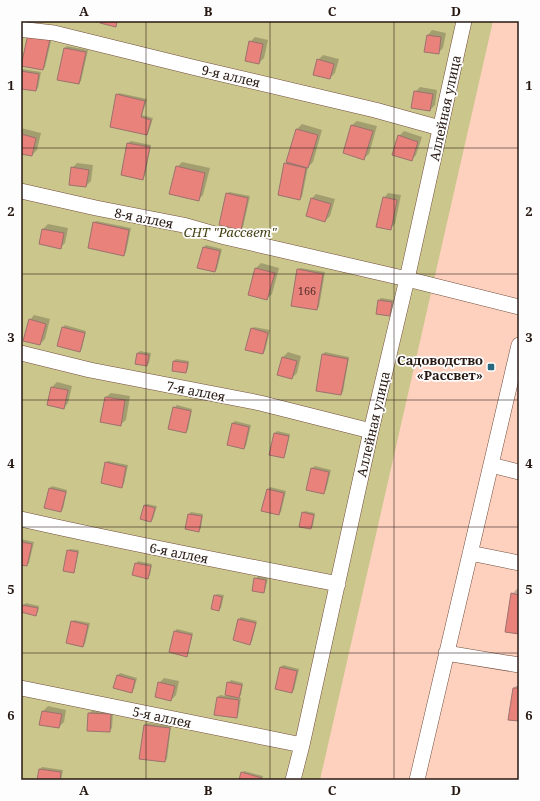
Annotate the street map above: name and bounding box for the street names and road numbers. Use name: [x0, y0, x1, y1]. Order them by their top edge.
street label: Аллейная улица: [425, 53, 465, 163]
street label: 9-я аллея: [200, 61, 262, 91]
street label: 8-я аллея: [113, 203, 175, 233]
street label: Аллейная улица: [352, 369, 394, 479]
street label: 7-я аллея: [165, 376, 227, 406]
street label: 6-я аллея: [148, 538, 210, 568]
street label: 5-я аллея: [131, 702, 193, 732]

